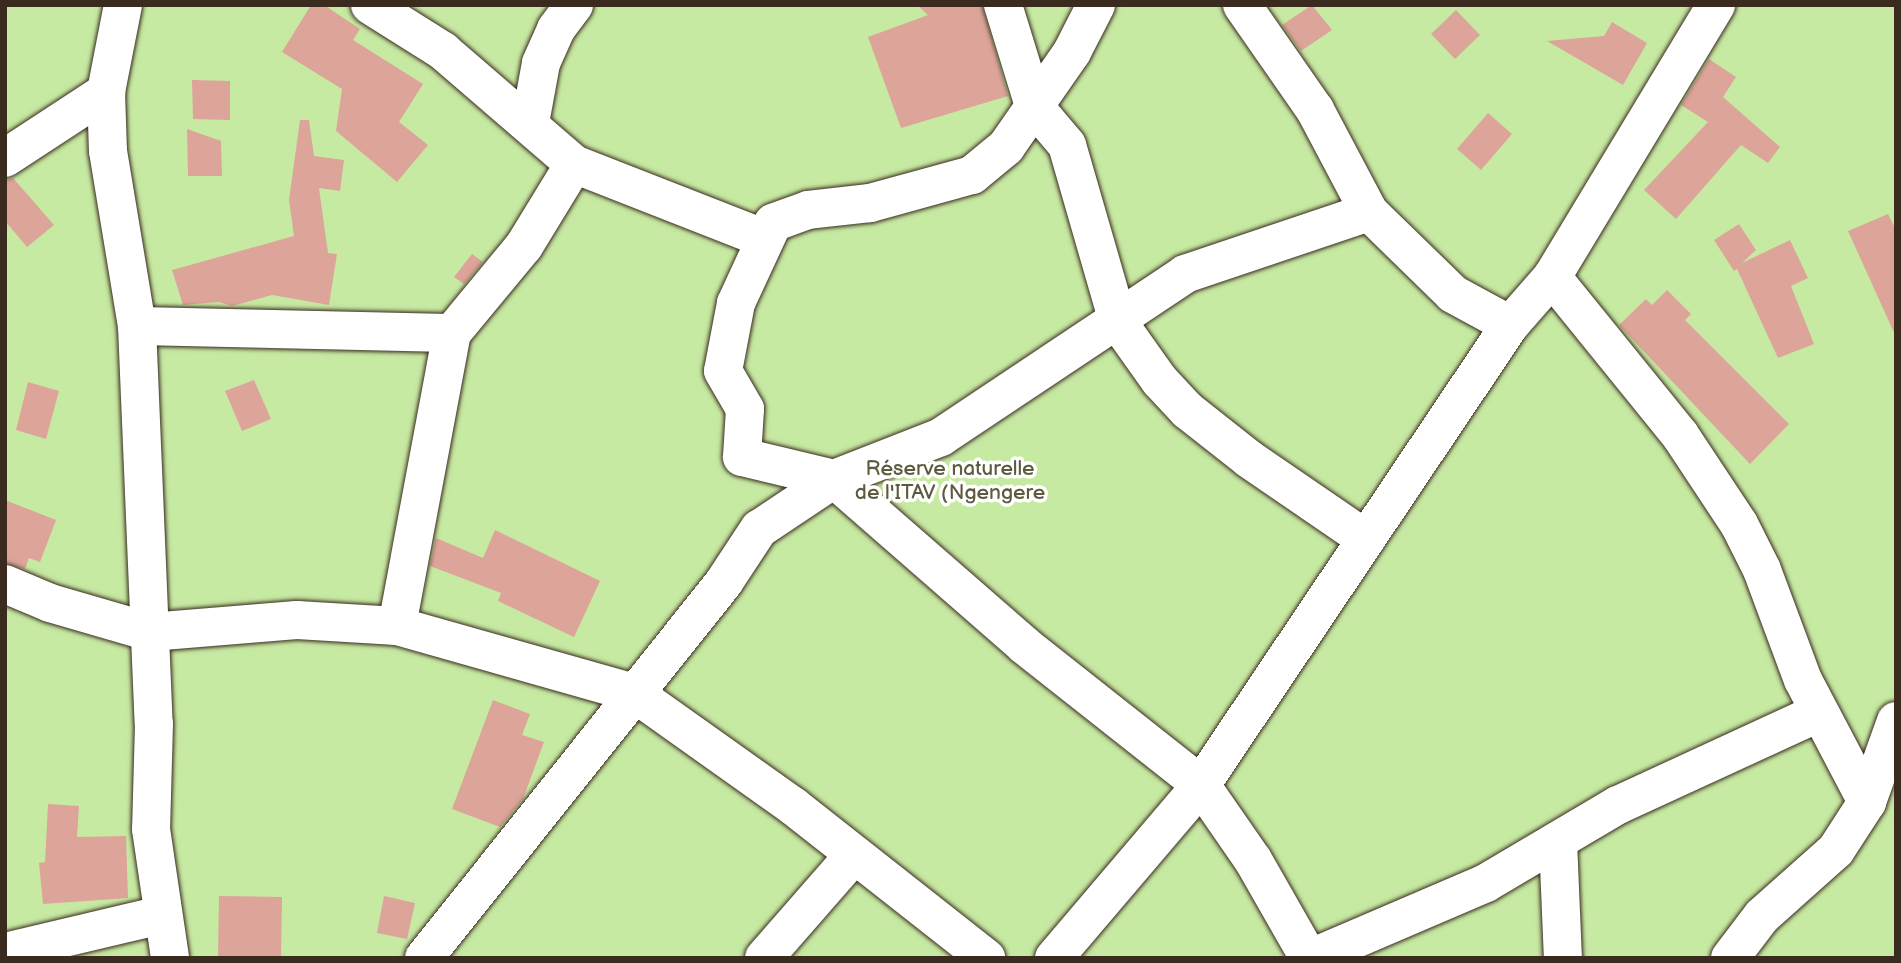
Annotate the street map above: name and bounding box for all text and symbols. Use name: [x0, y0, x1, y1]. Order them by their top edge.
park label: Réserve naturelle de l'ITAV (Ngengere: [855, 456, 1045, 506]

